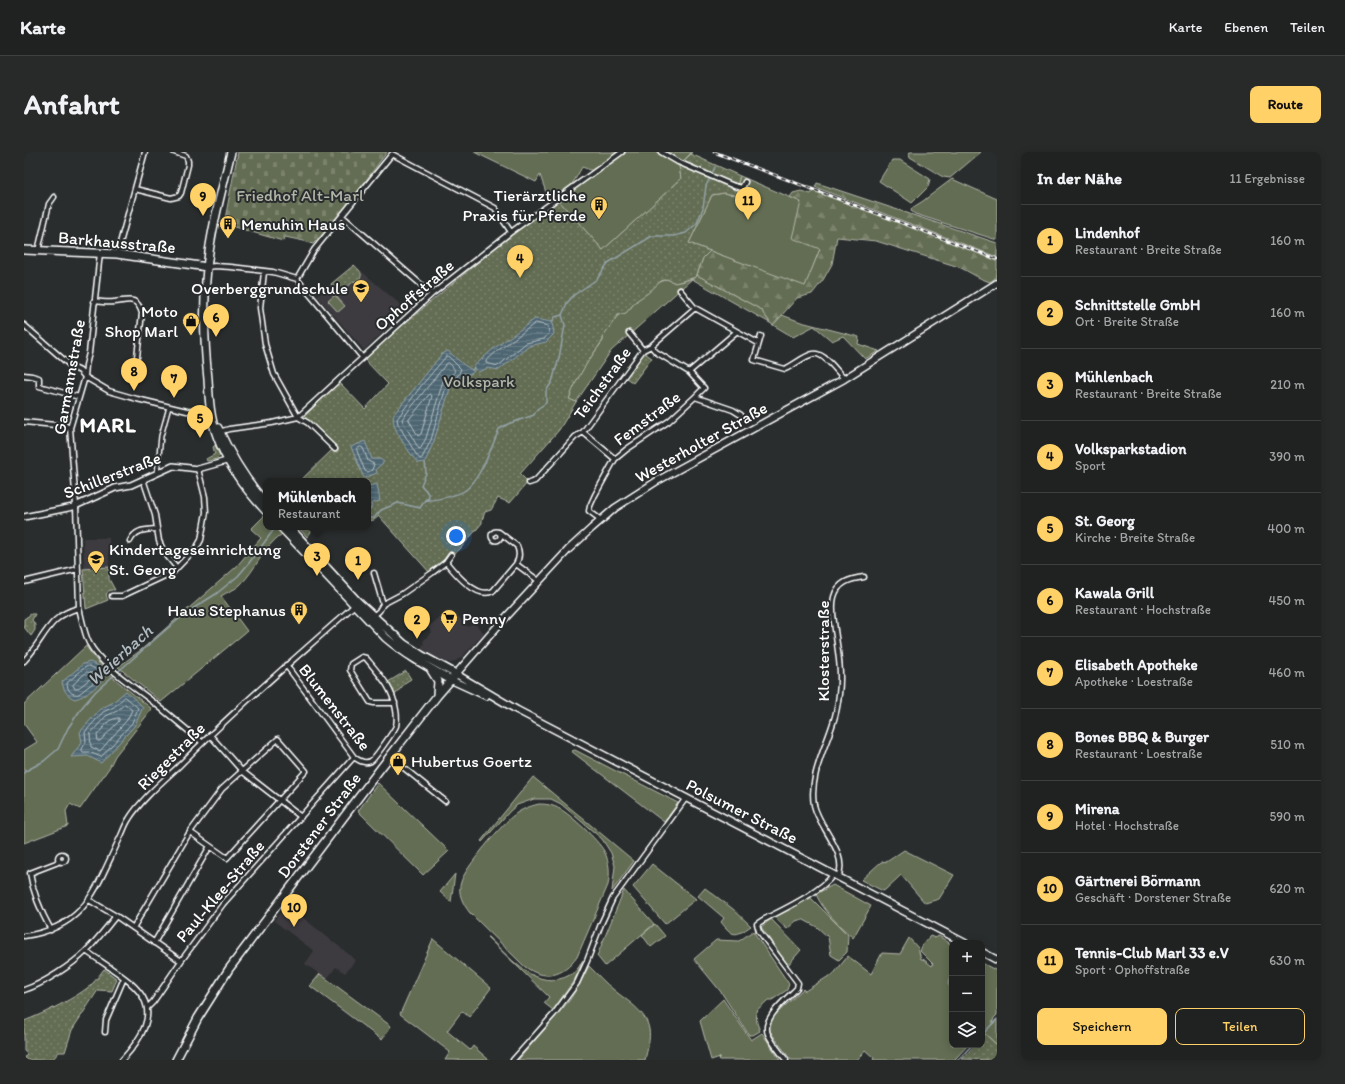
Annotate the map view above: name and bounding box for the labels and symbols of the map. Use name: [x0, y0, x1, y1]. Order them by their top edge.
pin: 9: [190, 183, 216, 216]
park label: Friedhof Alt-Marl: [236, 185, 364, 205]
place label: Tierärztliche Praxis für Pferde: [463, 185, 586, 225]
pin: 11: [735, 187, 761, 220]
building icon: Tierärztliche Praxis für Pferde: [589, 195, 609, 220]
building icon: Menuhin Haus: [218, 214, 238, 239]
place label: Menuhin Haus: [241, 214, 345, 234]
street label: Barkhausstraße: [57, 227, 177, 257]
pin: 4: [507, 245, 533, 278]
street label: Ophoffstraße: [370, 255, 458, 335]
place label: Overberggrundschule: [191, 278, 348, 298]
school or university icon: Overberggrundschule: [351, 278, 371, 303]
place label: Moto Shop Marl: [105, 301, 178, 341]
pin: 6: [203, 304, 229, 337]
shop icon: Moto Shop Marl: [181, 311, 201, 336]
street label: Garmannstraße: [49, 318, 89, 436]
street label: Teichstraße: [569, 343, 635, 423]
pin: 8: [121, 358, 147, 391]
pin: 7: [161, 365, 187, 398]
park label: Volkspark: [443, 371, 515, 391]
street label: Femstraße: [610, 386, 684, 450]
street label: Westerholter Straße: [631, 397, 771, 487]
pin: 5: [187, 405, 213, 438]
district label: MARL: [79, 412, 137, 437]
street label: Schillerstraße: [61, 447, 163, 503]
your location: [446, 526, 466, 546]
place label: Kindertageseinrichtung St. Georg: [109, 539, 282, 579]
pin: 3: [304, 543, 330, 576]
pin: 1: [345, 547, 371, 580]
school or university icon: Kindertageseinrichtung St. Georg: [86, 549, 106, 574]
place label: Haus Stephanus: [168, 600, 286, 620]
building icon: Haus Stephanus: [289, 600, 309, 625]
street label: Klosterstraße: [813, 600, 833, 702]
pin: 2: [404, 606, 430, 639]
supermarket icon: Penny: [439, 608, 459, 633]
place label: Penny: [462, 608, 506, 628]
water label: Weierbach: [83, 620, 158, 690]
street label: Blumenstraße: [295, 660, 375, 754]
street label: Riegestraße: [133, 718, 209, 794]
shop icon: Hubertus Goertz: [388, 751, 408, 776]
place label: Hubertus Goertz: [411, 751, 532, 771]
street label: Dorstener Straße: [273, 768, 365, 882]
street label: Polsumer Straße: [683, 774, 801, 848]
street label: Paul-Klee-Straße: [171, 836, 269, 946]
pin: 10: [281, 894, 307, 927]

